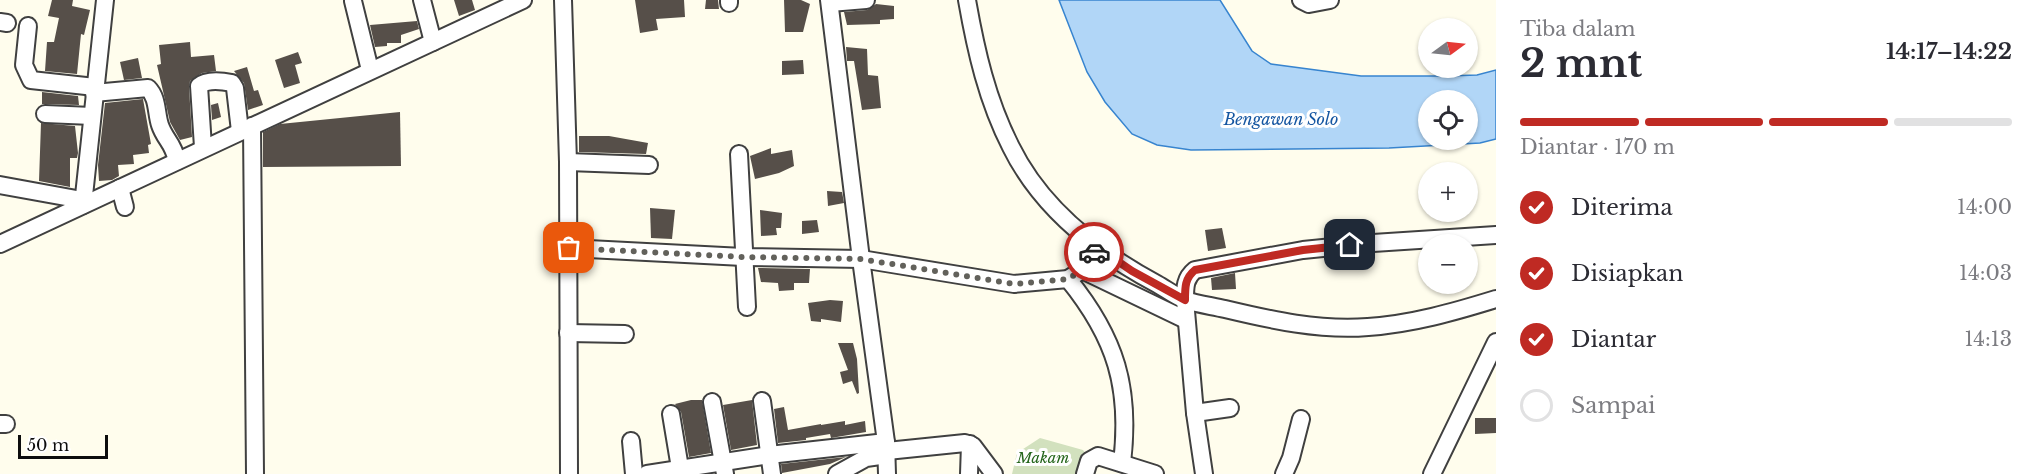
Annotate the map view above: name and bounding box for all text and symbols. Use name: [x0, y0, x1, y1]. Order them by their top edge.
text: Tiba dalam: [1520, 17, 1636, 41]
north arrow: [1418, 18, 1478, 78]
map controls: [1418, 18, 1478, 294]
text: 14:17–14:22: [1886, 38, 2012, 65]
text: 2 mnt: [1520, 39, 1642, 88]
button: locate: [1418, 90, 1478, 150]
water label: Bengawan Solo: [1223, 109, 1338, 129]
text: Diantar · 170 m: [1520, 135, 1675, 159]
button: +: [1418, 162, 1478, 222]
icon: check: [1520, 191, 1553, 224]
text: Diterima: [1571, 194, 1673, 221]
text: 14:00: [1957, 195, 2012, 219]
pin: [1324, 219, 1375, 270]
pin: [543, 222, 594, 273]
courier: [1064, 222, 1124, 282]
icon: home: [1333, 228, 1366, 261]
icon: bag: [552, 231, 585, 264]
button: −: [1418, 234, 1478, 294]
icon: car: [1078, 236, 1111, 269]
icon: check: [1520, 257, 1553, 290]
text: Disiapkan: [1571, 260, 1683, 287]
text: 14:03: [1959, 261, 2012, 285]
icon: check: [1520, 323, 1553, 356]
text: Diantar: [1571, 326, 1656, 353]
text: 14:13: [1964, 327, 2012, 351]
text: Sampai: [1571, 392, 1656, 419]
scale bar: [18, 432, 108, 460]
text: 50 m: [27, 435, 69, 455]
park label: Makam: [1016, 448, 1069, 467]

